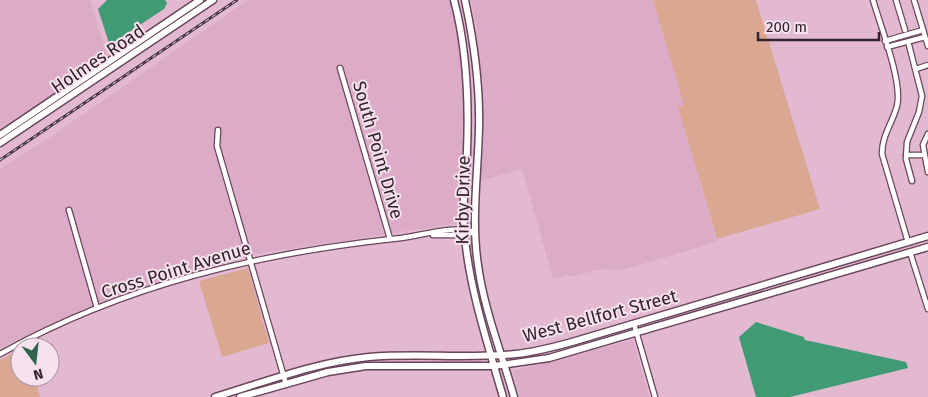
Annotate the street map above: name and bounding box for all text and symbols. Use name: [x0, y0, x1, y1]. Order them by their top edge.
scale bar: [758, 10, 879, 42]
text: 200 m: [766, 18, 807, 36]
street label: Holmes Road: [47, 20, 149, 98]
street label: South Point Drive: [348, 79, 408, 221]
street label: Kirby Drive: [451, 155, 475, 245]
street label: Cross Point Avenue: [99, 237, 253, 303]
street label: West Bellfort Street: [520, 285, 680, 347]
north arrow: [10, 337, 60, 387]
text: N: [32, 365, 45, 383]

